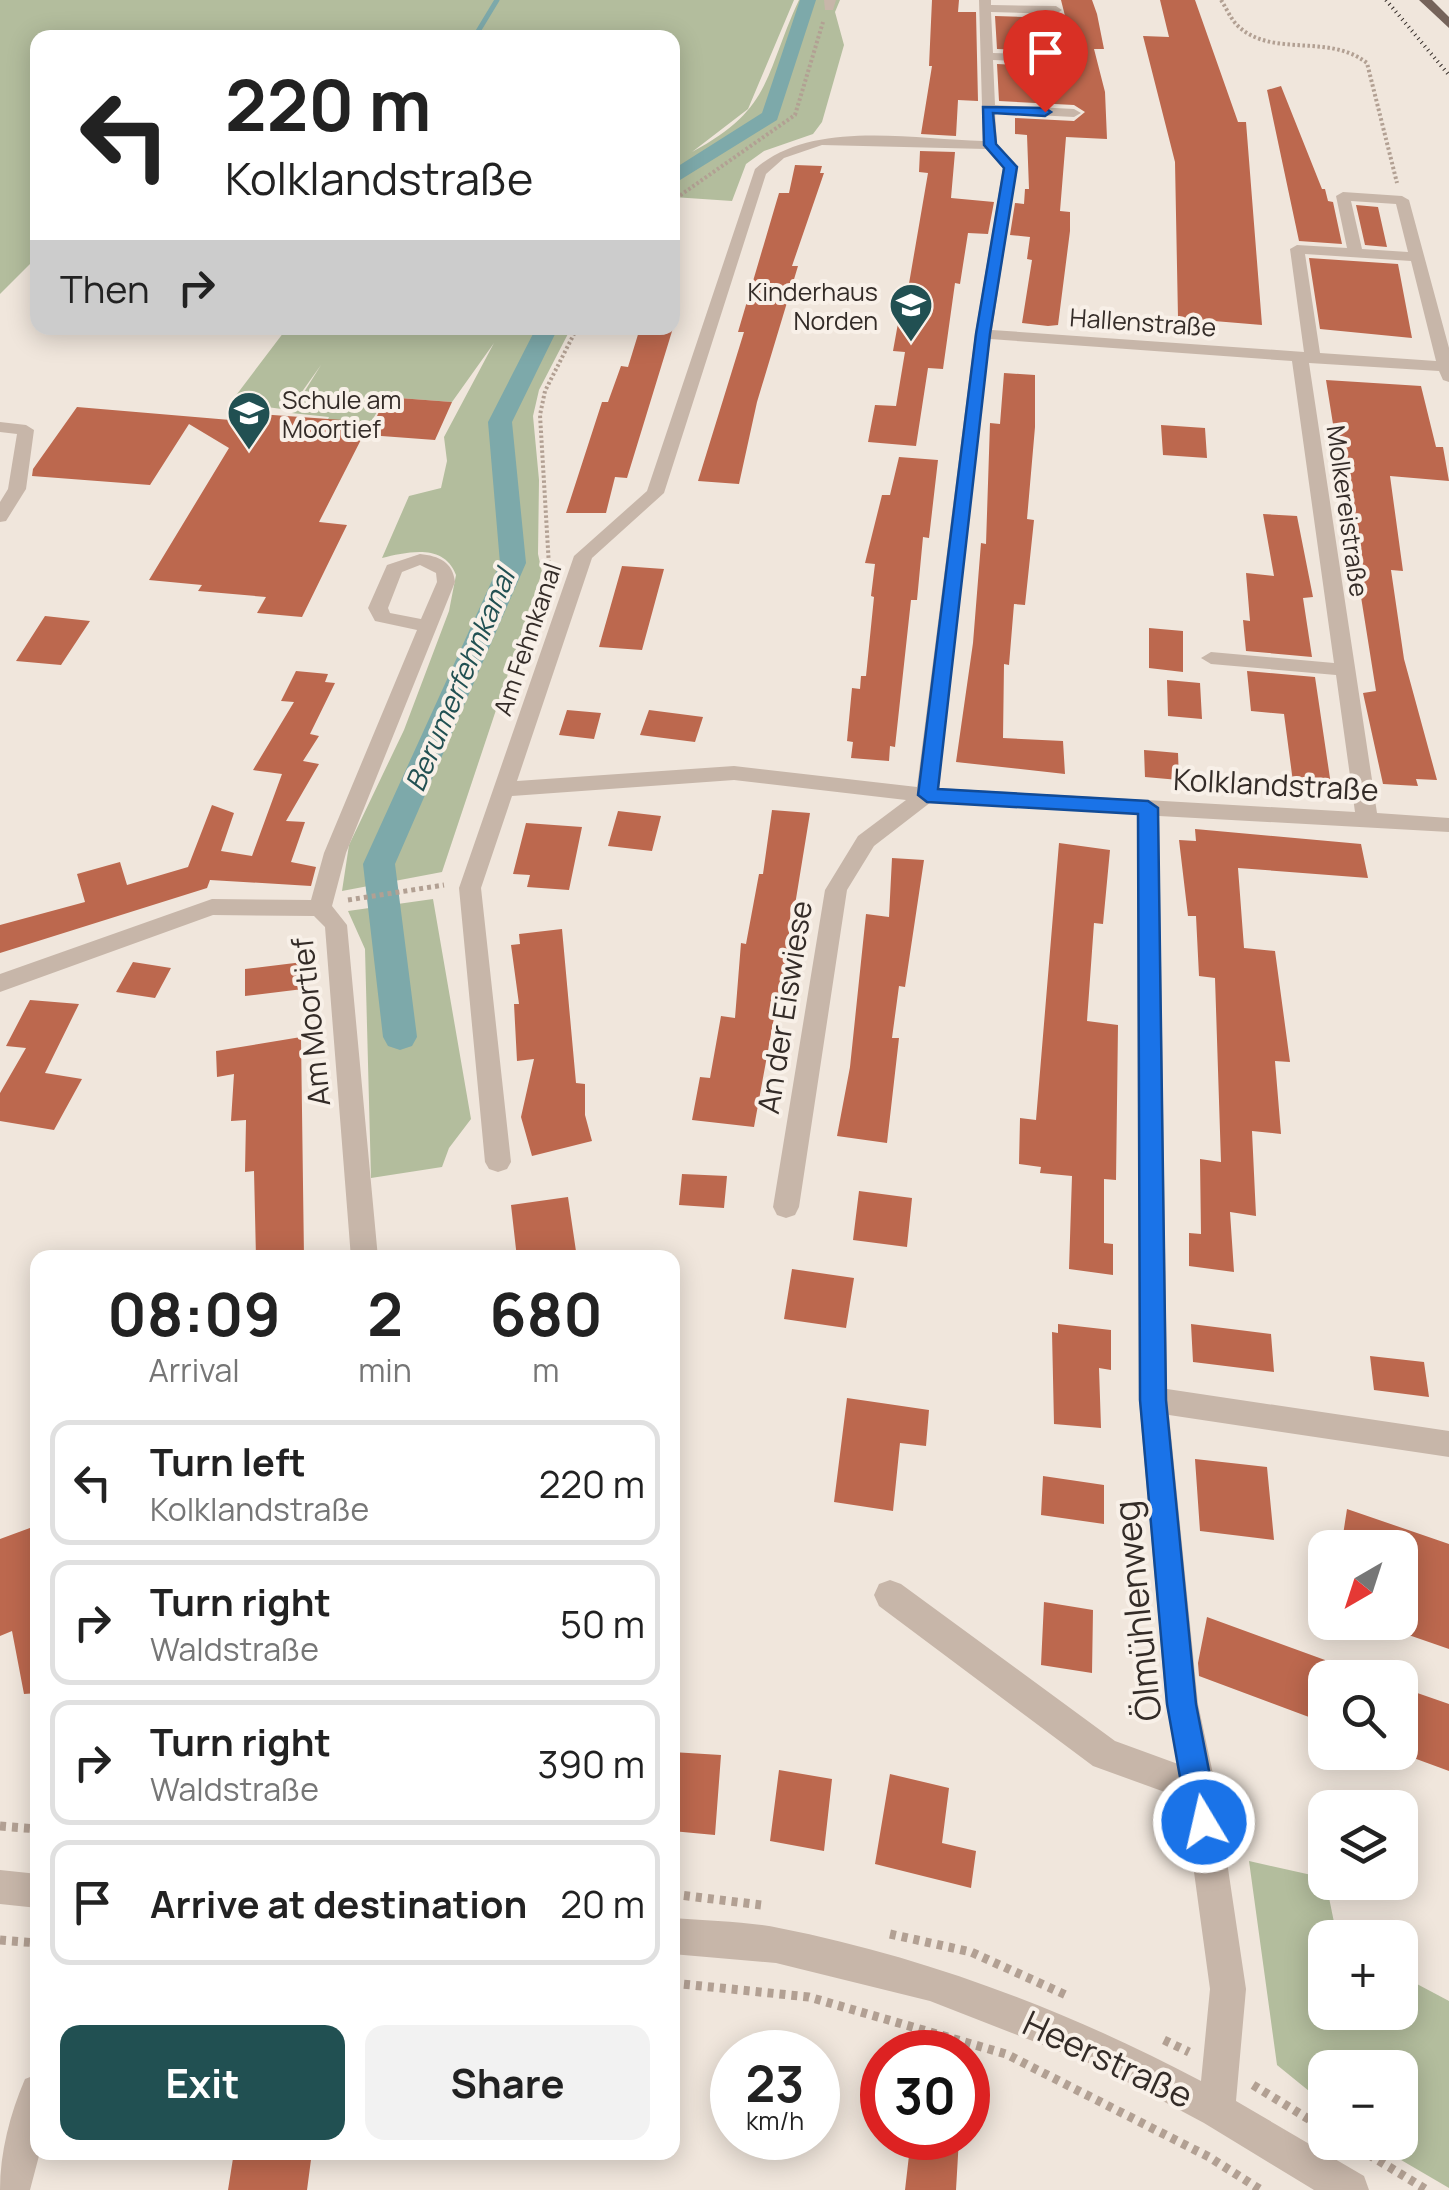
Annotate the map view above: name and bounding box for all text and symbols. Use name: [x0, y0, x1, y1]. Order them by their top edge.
pin: [1003, 10, 1088, 113]
icon: arrive: [1018, 25, 1073, 80]
text: 220 m: [225, 56, 431, 152]
icon: left: [60, 70, 190, 200]
text: Kolklandstraße: [225, 147, 533, 209]
icon: right: [169, 260, 224, 315]
text: Then: [60, 262, 149, 314]
place label: Kinderhaus Norden: [747, 274, 878, 338]
school or university icon: Kinderhaus Norden: [888, 282, 934, 343]
street label: Hallenstraße: [1069, 299, 1217, 345]
place label: Schule am Moortief: [282, 382, 402, 446]
school or university icon: Schule am Moortief: [226, 390, 272, 451]
street label: Molkereistraße: [1319, 423, 1377, 599]
street label: Am Fehnkanal: [484, 558, 570, 720]
water label: Berumerfehnkanal: [395, 560, 524, 797]
street label: Kolklandstraße: [1172, 758, 1380, 810]
street label: An der Eiswiese: [747, 898, 821, 1116]
street label: Am Moortief: [281, 935, 339, 1108]
text: 08:09: [107, 1272, 281, 1354]
text: 2: [367, 1272, 403, 1354]
text: 680: [489, 1272, 603, 1354]
text: Arrival: [148, 1348, 240, 1392]
text: min: [358, 1348, 412, 1392]
text: m: [532, 1348, 559, 1392]
text: Turn left: [150, 1435, 306, 1487]
icon: left: [65, 1455, 120, 1510]
text: 220 m: [539, 1457, 645, 1509]
text: Kolklandstraße: [150, 1487, 369, 1531]
street label: Ölmühlenweg: [1102, 1499, 1172, 1723]
north arrow: [1308, 1530, 1418, 1640]
map controls: [1308, 1530, 1418, 2160]
text: Turn right: [150, 1575, 331, 1627]
icon: right: [65, 1595, 120, 1650]
text: 50 m: [560, 1597, 645, 1649]
text: Waldstraße: [150, 1627, 319, 1671]
button: search: [1308, 1660, 1418, 1770]
text: Turn right: [150, 1715, 331, 1767]
icon: right: [65, 1735, 120, 1790]
text: 390 m: [537, 1737, 645, 1789]
text: Waldstraße: [150, 1767, 319, 1811]
position arrow: [1152, 1770, 1256, 1874]
button: layers: [1308, 1790, 1418, 1900]
icon: arrive: [65, 1875, 120, 1930]
text: Arrive at destination: [150, 1877, 527, 1929]
text: 20 m: [560, 1877, 645, 1929]
button: +: [1308, 1920, 1418, 2030]
street label: Heerstraße: [1015, 1999, 1201, 2119]
button: Exit: [60, 2025, 345, 2140]
button: Share: [365, 2025, 650, 2140]
speed limit sign: 30: [860, 2030, 990, 2160]
text: 23: [746, 2049, 804, 2117]
button: −: [1308, 2050, 1418, 2160]
text: km/h: [746, 2103, 804, 2138]

